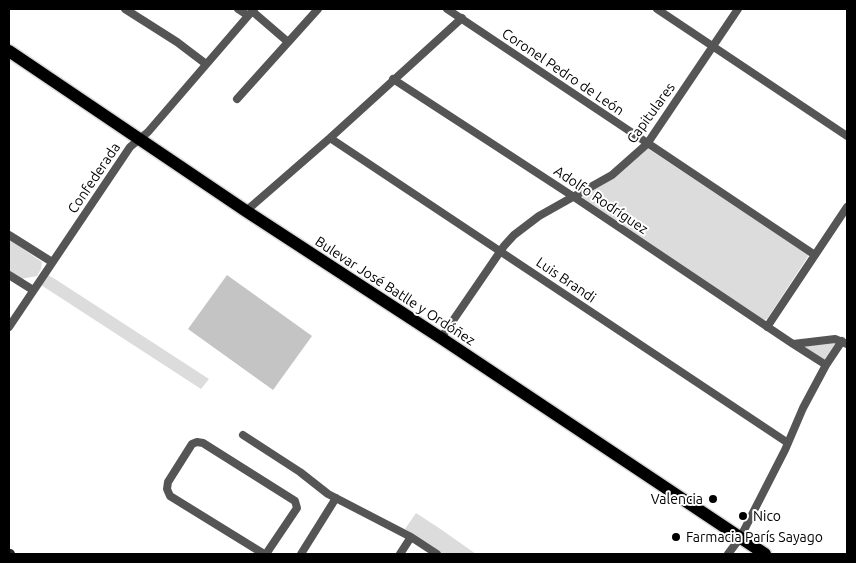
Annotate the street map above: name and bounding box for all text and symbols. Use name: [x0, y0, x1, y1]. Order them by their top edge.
street label: Coronel Pedro de León: [499, 25, 627, 119]
street label: Capitulares: [623, 79, 679, 147]
street label: Confederada: [64, 139, 124, 217]
street label: Adolfo Rodríguez: [551, 162, 651, 238]
street label: Bulevar José Batlle y Ordóñez: [312, 233, 478, 349]
street label: Luis Brandi: [533, 254, 599, 306]
place label: Valencia: [651, 491, 703, 507]
marker: Valencia: [707, 493, 719, 505]
place label: Nico: [753, 508, 781, 524]
marker: Nico: [737, 510, 749, 522]
place label: Farmacia París Sayago: [686, 529, 823, 545]
marker: Farmacia París Sayago: [670, 531, 682, 543]

